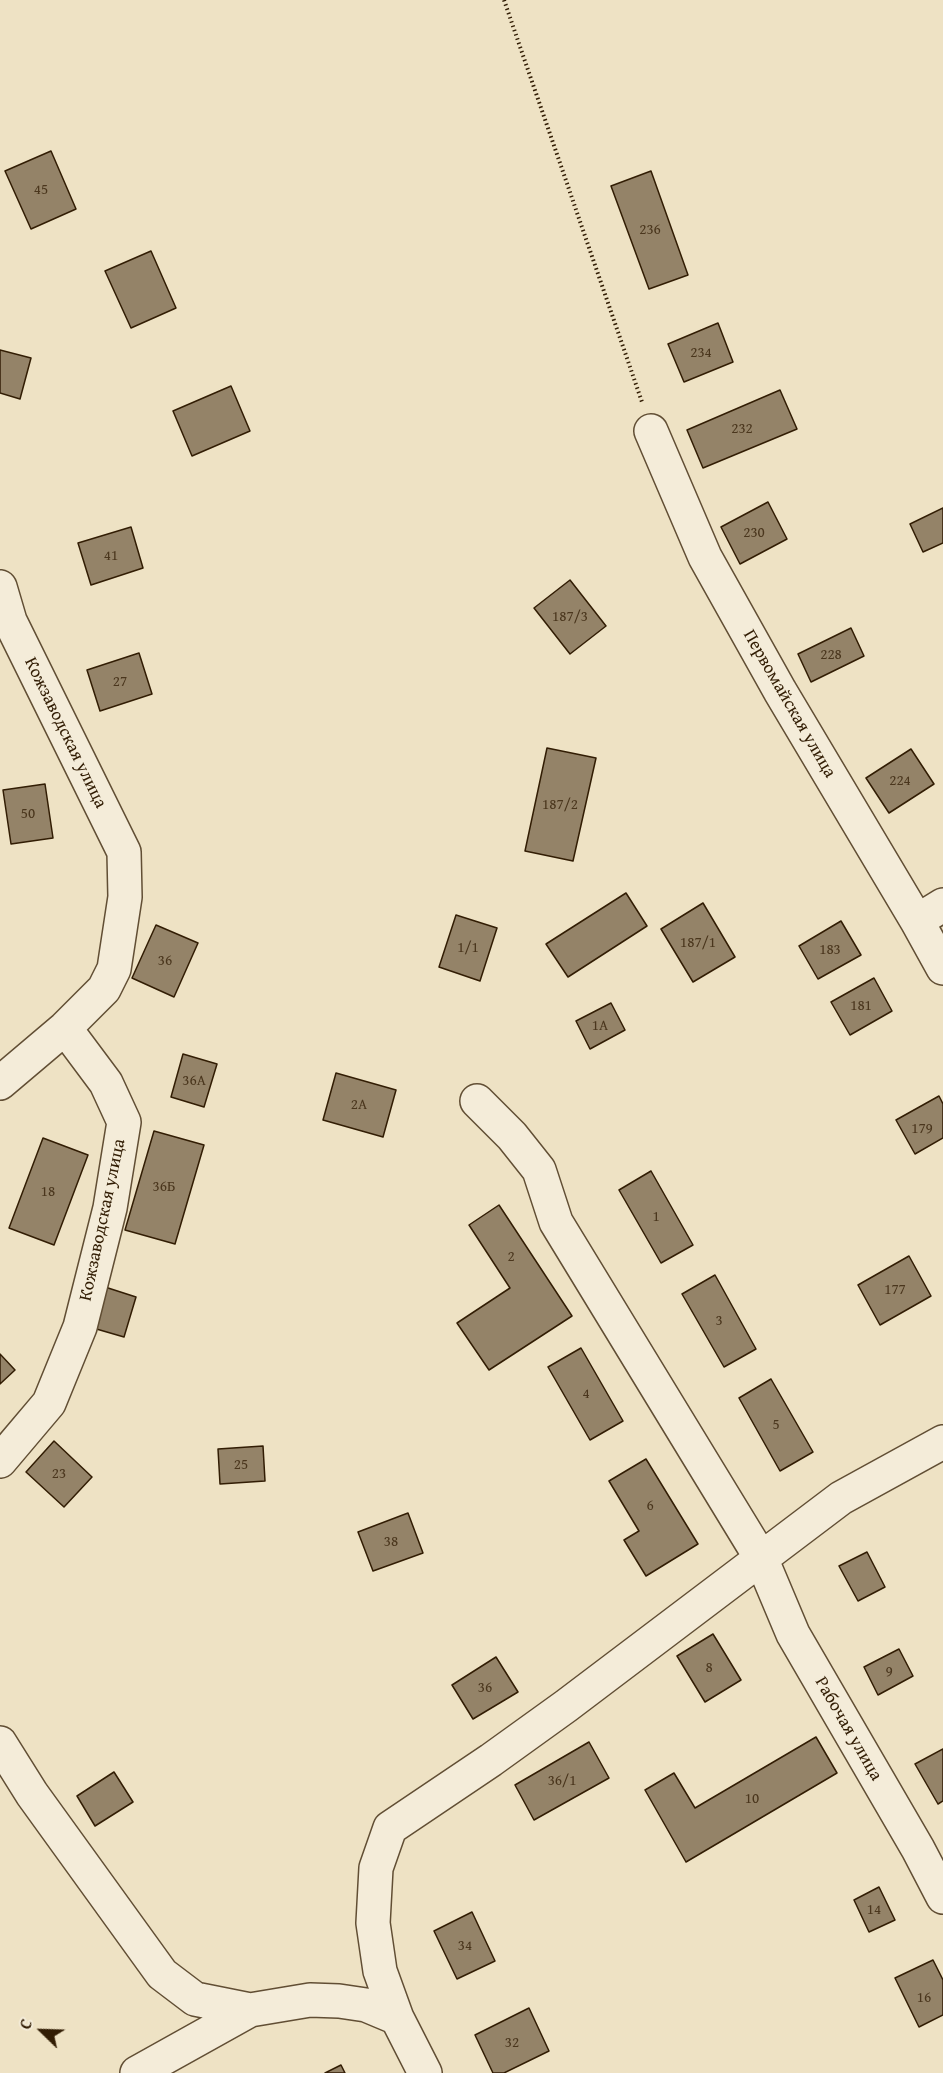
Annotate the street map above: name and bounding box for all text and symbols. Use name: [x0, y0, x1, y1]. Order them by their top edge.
house number: 45: [34, 181, 48, 199]
house number: 236: [639, 221, 661, 239]
house number: 234: [690, 344, 712, 362]
house number: 232: [731, 420, 753, 438]
house number: 230: [743, 524, 765, 542]
house number: 41: [104, 547, 118, 565]
house number: 187/3: [552, 608, 588, 626]
street label: Первомайская улица: [738, 626, 840, 782]
house number: 228: [820, 646, 842, 664]
street label: Кожзаводская улица: [19, 654, 111, 812]
house number: 27: [113, 673, 127, 691]
house number: 224: [889, 772, 911, 790]
house number: 187/2: [542, 796, 578, 814]
house number: 50: [21, 805, 35, 823]
house number: 187/1: [680, 934, 716, 952]
house number: 1/1: [457, 939, 479, 957]
house number: 183: [819, 941, 841, 959]
house number: 36: [158, 952, 172, 970]
house number: 181: [850, 997, 872, 1015]
house number: 1А: [592, 1017, 608, 1035]
house number: 36А: [182, 1072, 206, 1090]
house number: 2А: [351, 1096, 367, 1114]
house number: 179: [911, 1120, 933, 1138]
street label: Кожзаводская улица: [75, 1137, 131, 1303]
house number: 36Б: [153, 1178, 175, 1196]
house number: 18: [41, 1183, 55, 1201]
house number: 1: [652, 1208, 660, 1226]
house number: 2: [507, 1248, 515, 1266]
house number: 177: [884, 1281, 906, 1299]
house number: 3: [715, 1312, 723, 1330]
house number: 4: [582, 1385, 590, 1403]
house number: 5: [772, 1416, 780, 1434]
house number: 25: [234, 1456, 248, 1474]
house number: 23: [52, 1465, 66, 1483]
house number: 6: [646, 1497, 654, 1515]
house number: 38: [384, 1533, 398, 1551]
house number: 8: [705, 1659, 713, 1677]
house number: 9: [885, 1663, 893, 1681]
street label: Рабочая улица: [810, 1673, 886, 1785]
house number: 36: [478, 1679, 492, 1697]
house number: 36/1: [548, 1772, 576, 1790]
house number: 10: [745, 1790, 759, 1808]
house number: 14: [867, 1901, 881, 1919]
house number: 34: [458, 1937, 472, 1955]
house number: 16: [917, 1989, 931, 2007]
north arrow: [12, 2001, 72, 2061]
text: С: [13, 2015, 38, 2033]
house number: 32: [505, 2034, 519, 2052]

